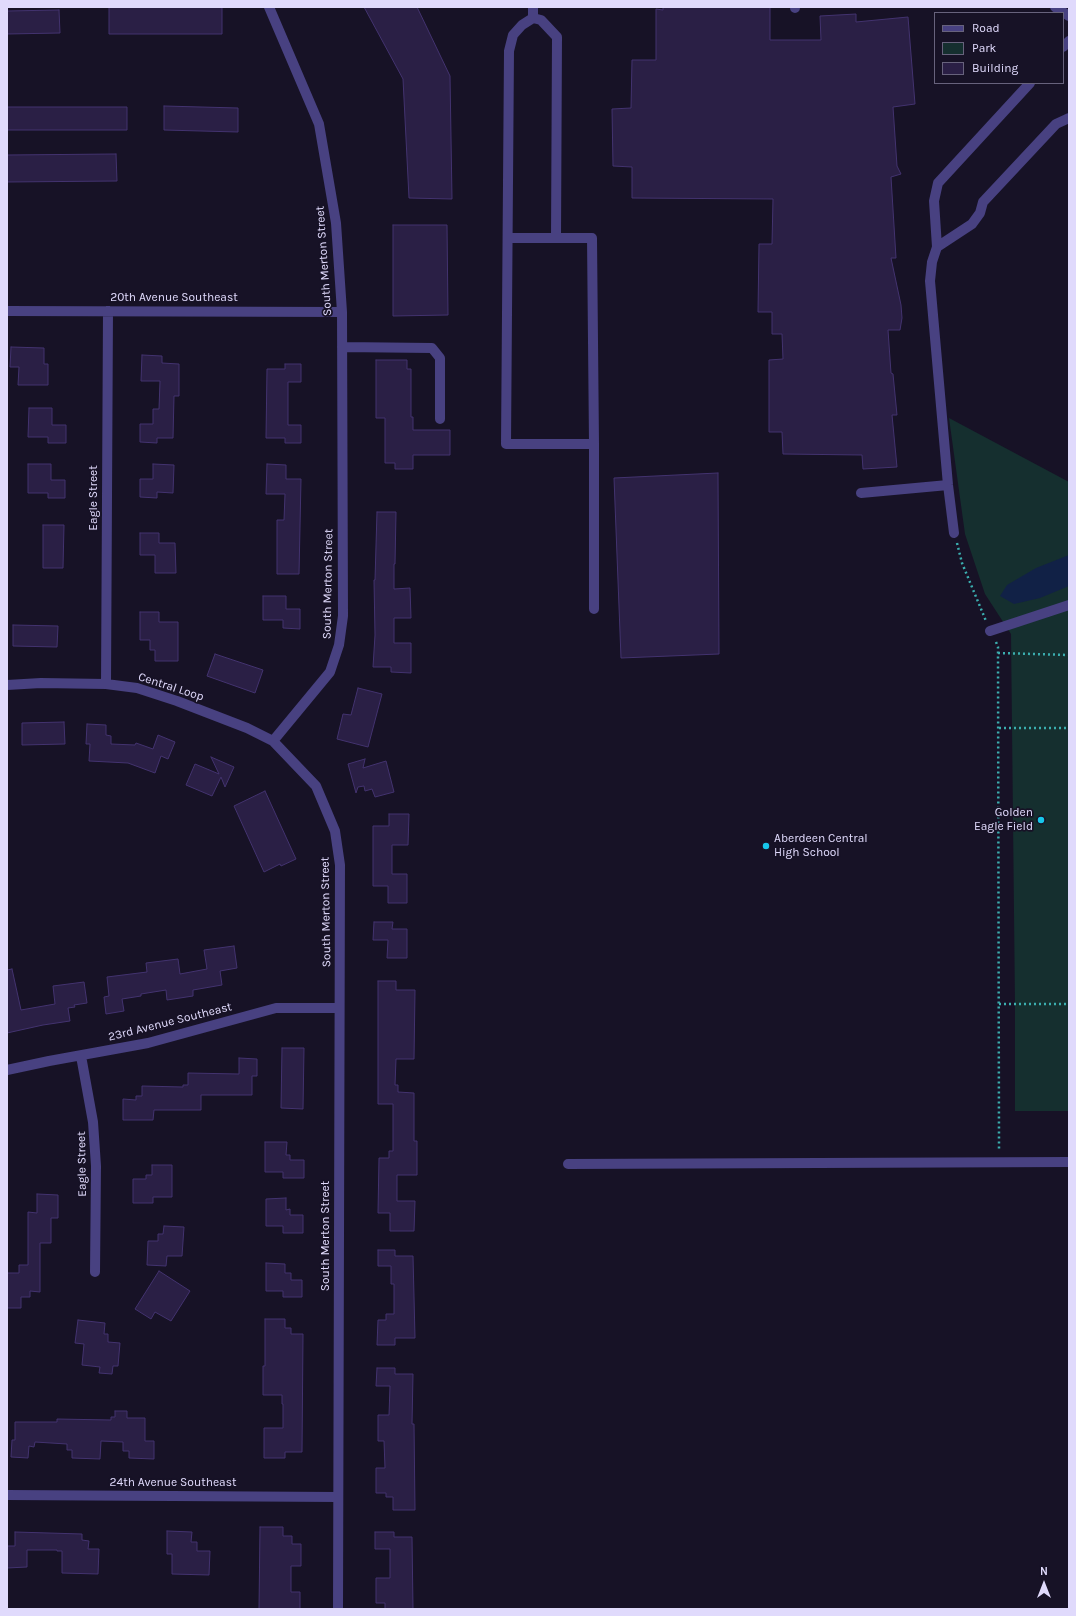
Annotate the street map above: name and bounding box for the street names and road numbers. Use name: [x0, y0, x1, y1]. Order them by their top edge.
street label: South Merton Street: [313, 205, 335, 317]
street label: 20th Avenue Southeast: [110, 291, 238, 305]
street label: Eagle Street: [87, 465, 101, 531]
street label: South Merton Street: [320, 529, 336, 639]
street label: Central Loop: [136, 670, 206, 704]
street label: South Merton Street: [318, 857, 334, 967]
street label: 23rd Avenue Southeast: [107, 1000, 233, 1044]
street label: Eagle Street: [74, 1131, 90, 1197]
street label: South Merton Street: [319, 1181, 333, 1291]
street label: 24th Avenue Southeast: [109, 1476, 237, 1490]

